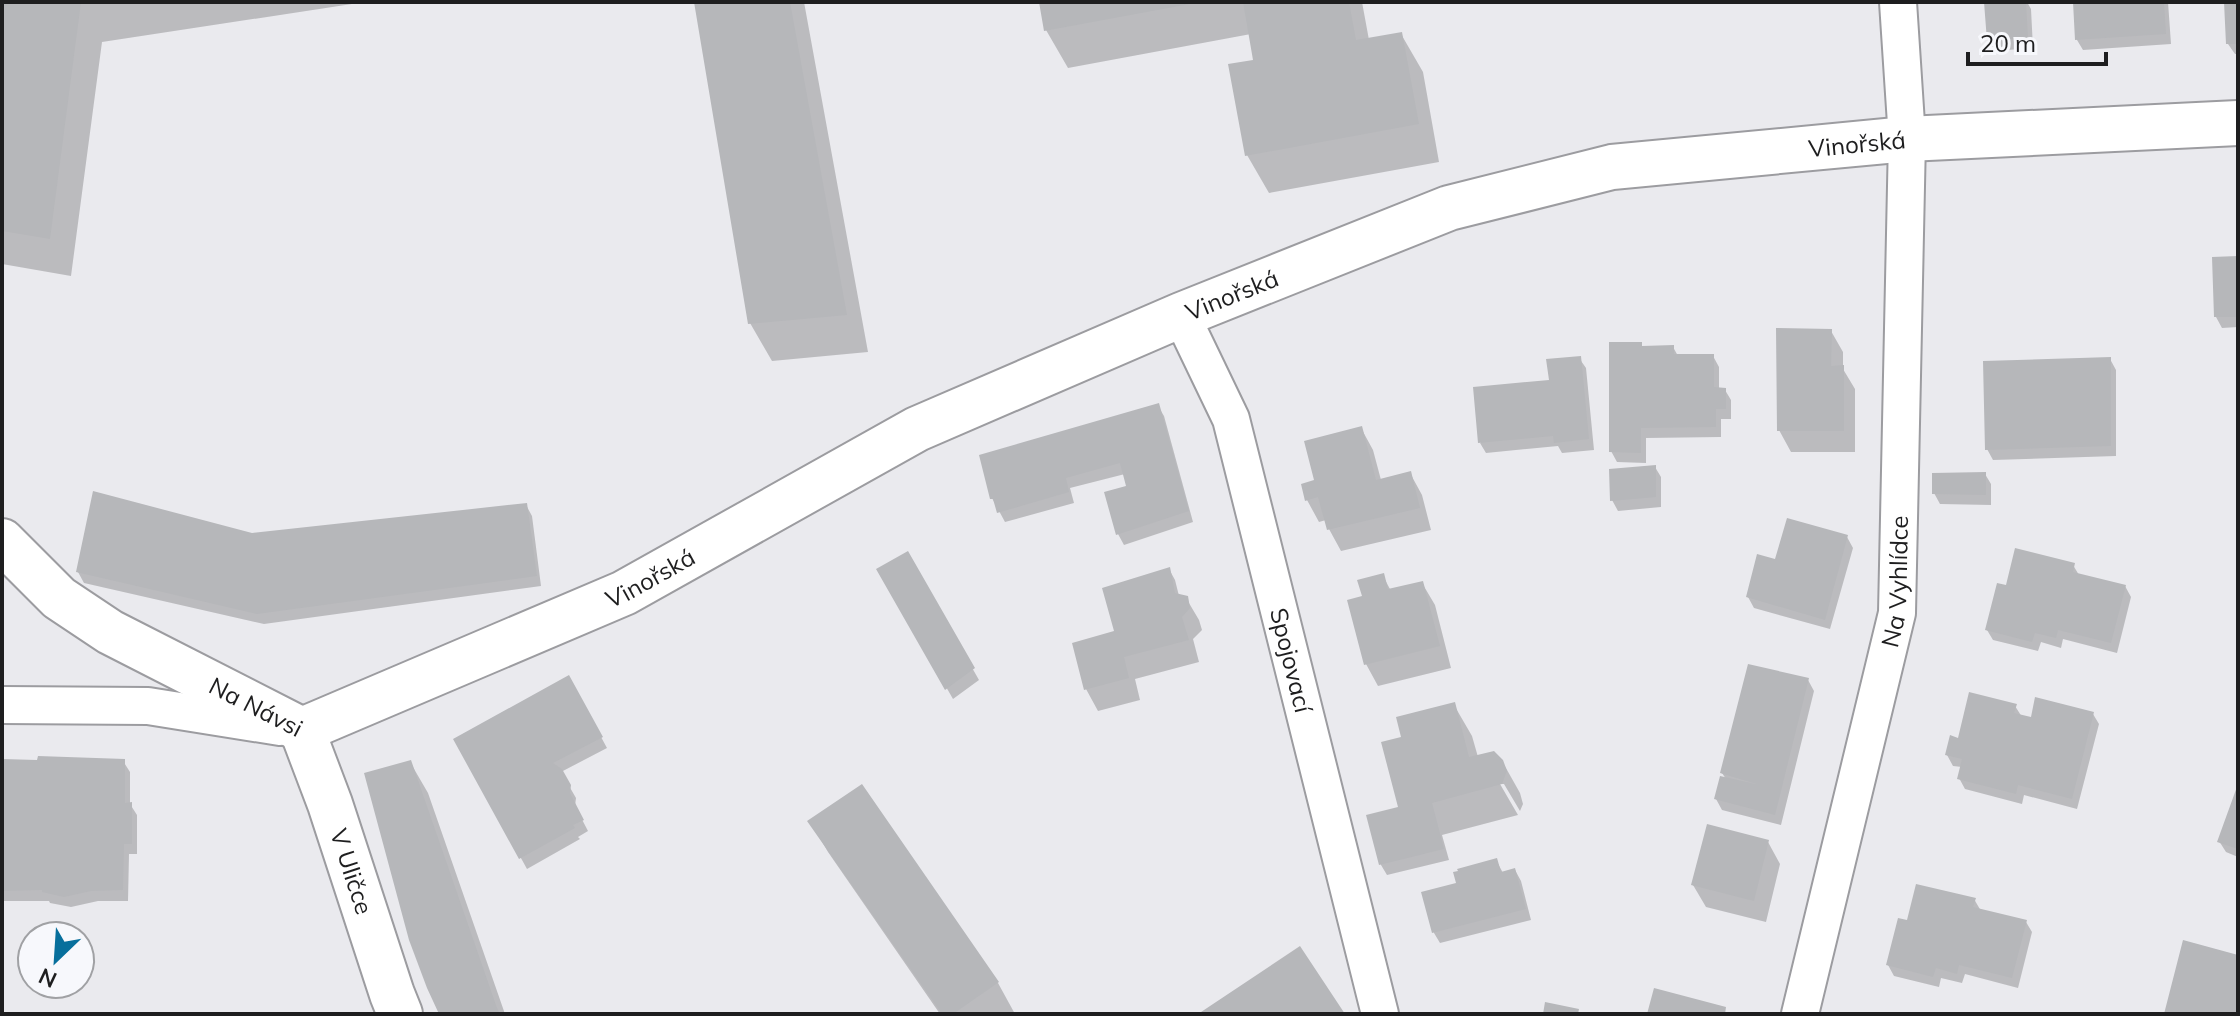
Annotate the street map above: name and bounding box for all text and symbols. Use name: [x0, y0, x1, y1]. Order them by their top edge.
scale bar: [1968, 16, 2106, 66]
text: 20 m: [1980, 28, 2036, 58]
street label: Vinořská: [1807, 124, 1907, 163]
street label: Vinořská: [1181, 263, 1283, 327]
street label: Na Vyhlídce: [1874, 515, 1914, 650]
street label: Vinořská: [601, 541, 700, 614]
street label: Spojovací: [1264, 605, 1319, 717]
street label: Na Návsi: [204, 670, 308, 743]
street label: V Uličce: [324, 825, 380, 918]
north arrow: [16, 920, 96, 1000]
text: N: [34, 962, 61, 994]

